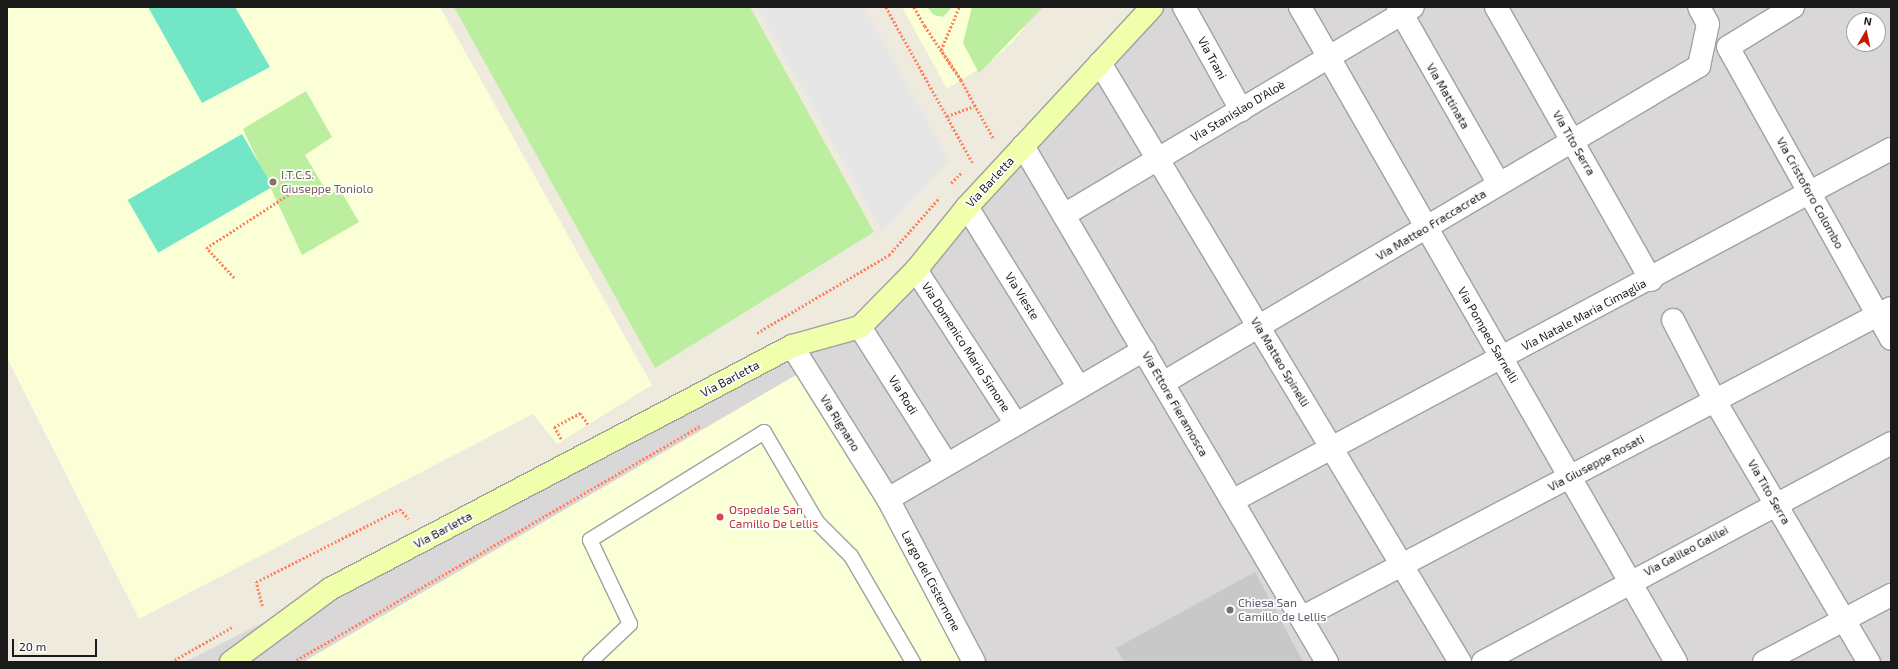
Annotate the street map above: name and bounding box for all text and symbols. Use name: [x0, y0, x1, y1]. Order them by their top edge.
north arrow: [1846, 12, 1886, 52]
text: N: [1863, 14, 1873, 28]
street label: Via Trani: [1194, 34, 1230, 82]
street label: Via Mattinata: [1423, 61, 1473, 131]
street label: Via Stanislao D'Aloè: [1188, 77, 1288, 145]
street label: Via Tito Serra: [1550, 108, 1598, 178]
street label: Via Cristoforo Colombo: [1773, 135, 1847, 251]
street label: Via Barletta: [963, 154, 1017, 210]
place label: I.T.C.S. Giuseppe Toniolo: [281, 168, 374, 196]
marker: I.T.C.S. Giuseppe Toniolo: [268, 177, 278, 187]
street label: Via Matteo Fraccacreta: [1373, 186, 1489, 264]
street label: Via Vieste: [1002, 270, 1042, 322]
street label: Via Natale Maria Cimaglia: [1519, 276, 1649, 354]
street label: Via Domenico Mario Simone: [919, 280, 1013, 414]
street label: Via Pompeo Sarnelli: [1455, 284, 1521, 386]
street label: Via Matteo Spinelli: [1248, 315, 1312, 409]
street label: Via Ettore Fieramosca: [1139, 349, 1211, 459]
street label: Via Barletta: [698, 358, 762, 400]
street label: Via Rodi: [885, 373, 921, 417]
street label: Via Rignano: [817, 392, 863, 454]
street label: Via Giuseppe Rosati: [1545, 432, 1647, 494]
street label: Via Tito Serra: [1745, 457, 1793, 527]
place label: Ospedale San Camillo De Lellis: [729, 503, 818, 531]
street label: Via Barletta: [411, 509, 475, 551]
marker: Ospedale San Camillo De Lellis: [714, 511, 726, 523]
street label: Via Galileo Galilei: [1641, 523, 1731, 579]
street label: Largo del Cisternone: [898, 528, 964, 634]
place label: Chiesa San Camillo de Lellis: [1238, 596, 1326, 624]
marker: Chiesa San Camillo de Lellis: [1225, 605, 1235, 615]
scale bar: [14, 631, 99, 657]
text: 20 m: [19, 639, 46, 653]

